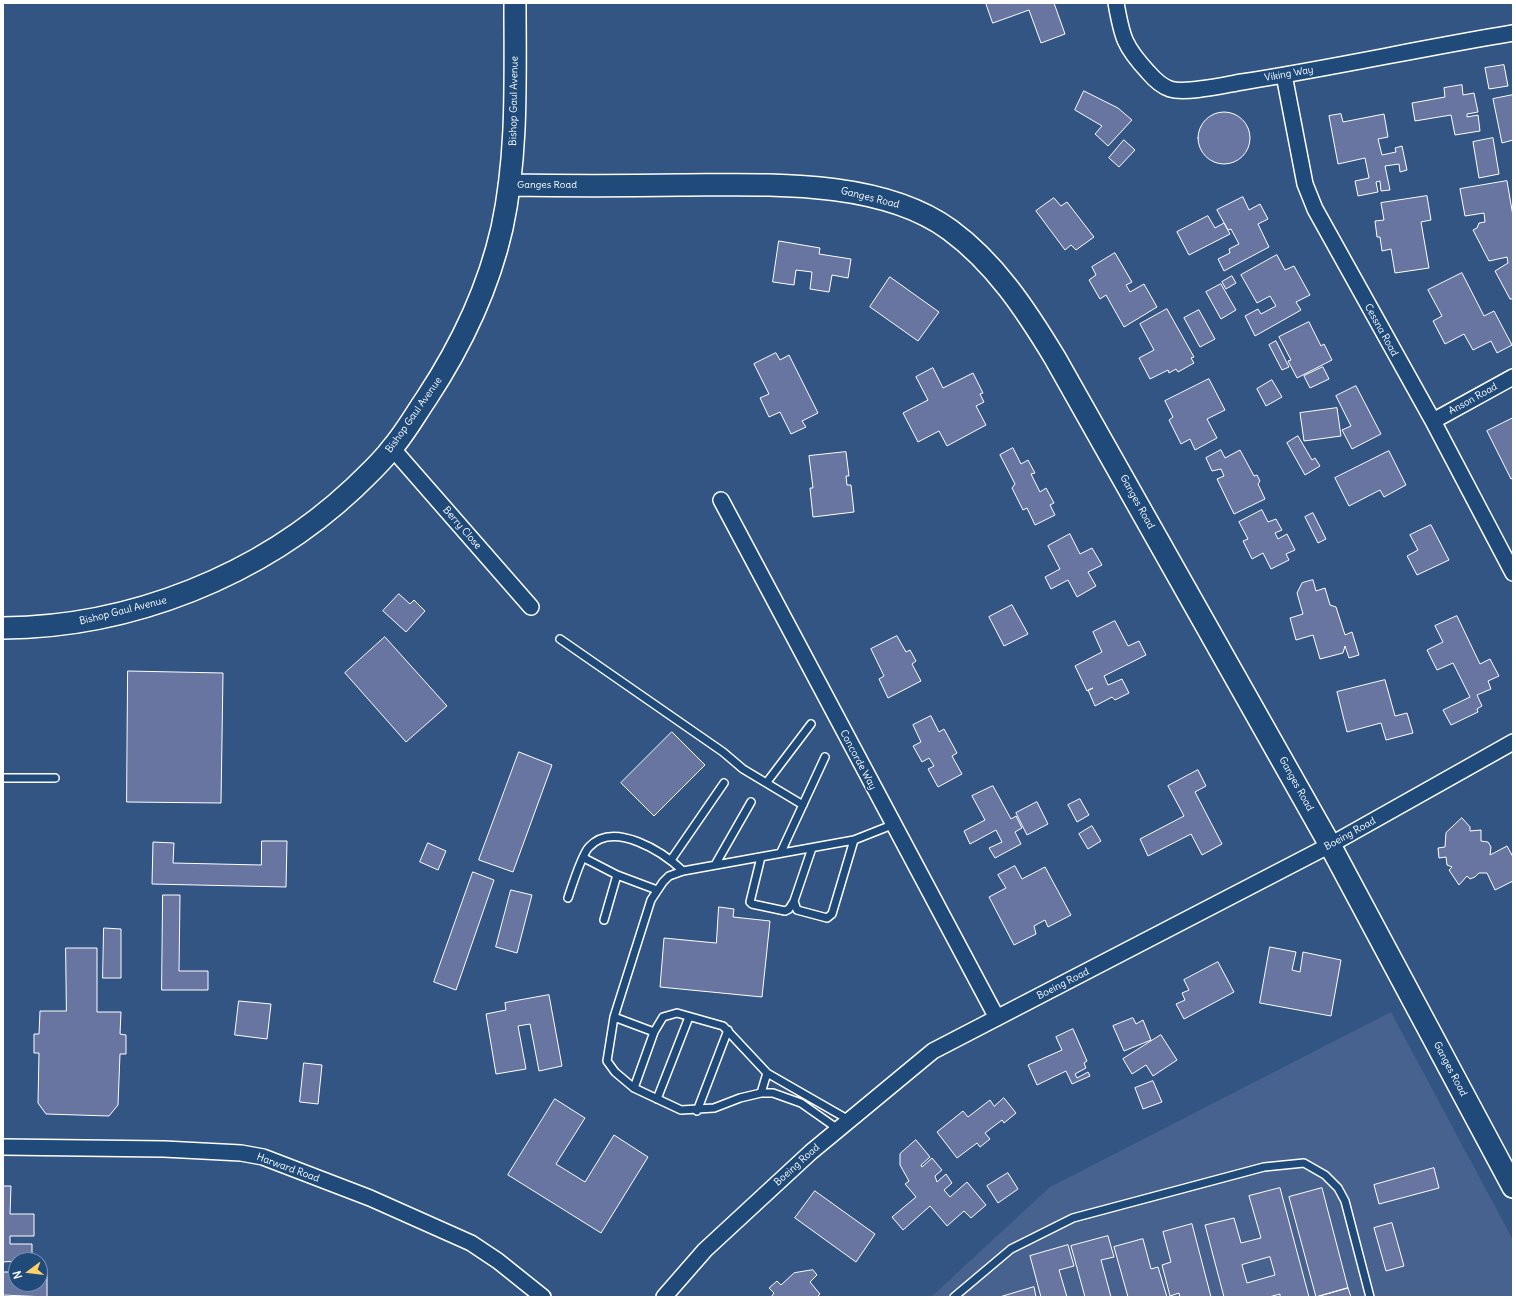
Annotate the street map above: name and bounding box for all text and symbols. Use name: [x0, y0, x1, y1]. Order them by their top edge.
street label: Bishop Gaul Avenue: [507, 56, 521, 146]
street label: Viking Way: [1263, 64, 1315, 84]
street label: Ganges Road: [517, 179, 577, 191]
street label: Ganges Road: [839, 185, 901, 211]
street label: Cessna Road: [1362, 302, 1400, 358]
street label: Bishop Gaul Avenue: [383, 375, 445, 455]
street label: Anson Road: [1446, 381, 1500, 417]
street label: Ganges Road: [1117, 473, 1157, 531]
street label: Berry Close: [440, 504, 484, 552]
street label: Bishop Gaul Avenue: [78, 594, 168, 628]
street label: Concorde Way: [837, 728, 879, 792]
street label: Ganges Road: [1276, 755, 1316, 813]
street label: Boeing Road: [1322, 815, 1378, 853]
street label: Boeing Road: [1035, 966, 1091, 1002]
street label: Ganges Road: [1431, 1040, 1469, 1098]
street label: Boeing Road: [772, 1141, 822, 1189]
street label: Harward Road: [255, 1151, 321, 1185]
north arrow: [8, 1252, 48, 1292]
text: N: [10, 1269, 25, 1280]

